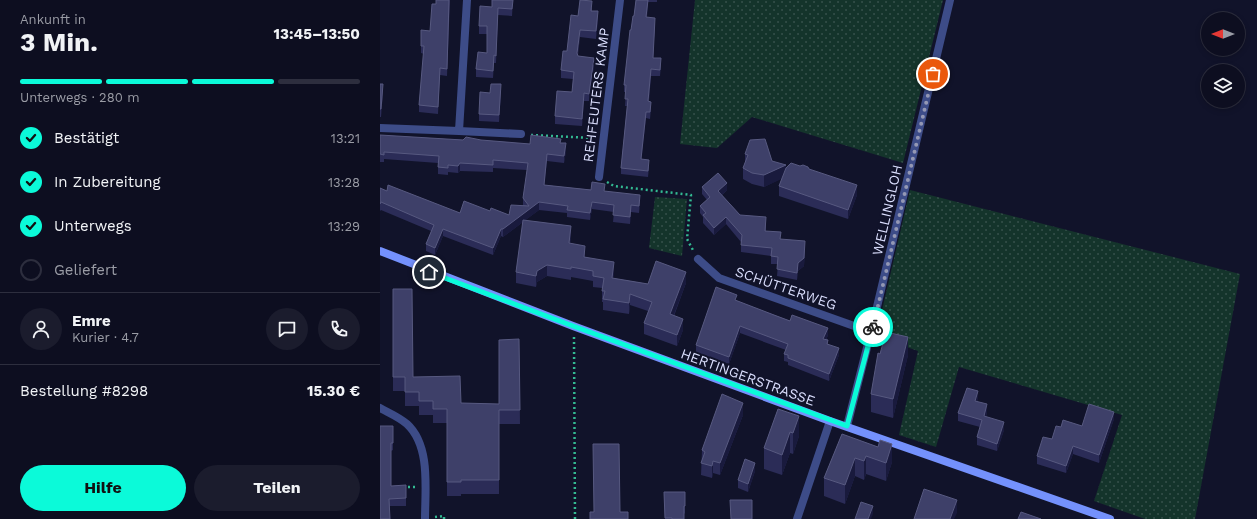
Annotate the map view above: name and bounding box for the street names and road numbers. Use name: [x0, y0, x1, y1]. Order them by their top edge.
street label: REHFEUTERS KAMP: [580, 27, 612, 163]
street label: WELLINGLOH: [869, 163, 905, 257]
street label: SCHÜTTERWEG: [733, 263, 839, 313]
street label: HERTINGERSTRASSE: [679, 345, 817, 409]

